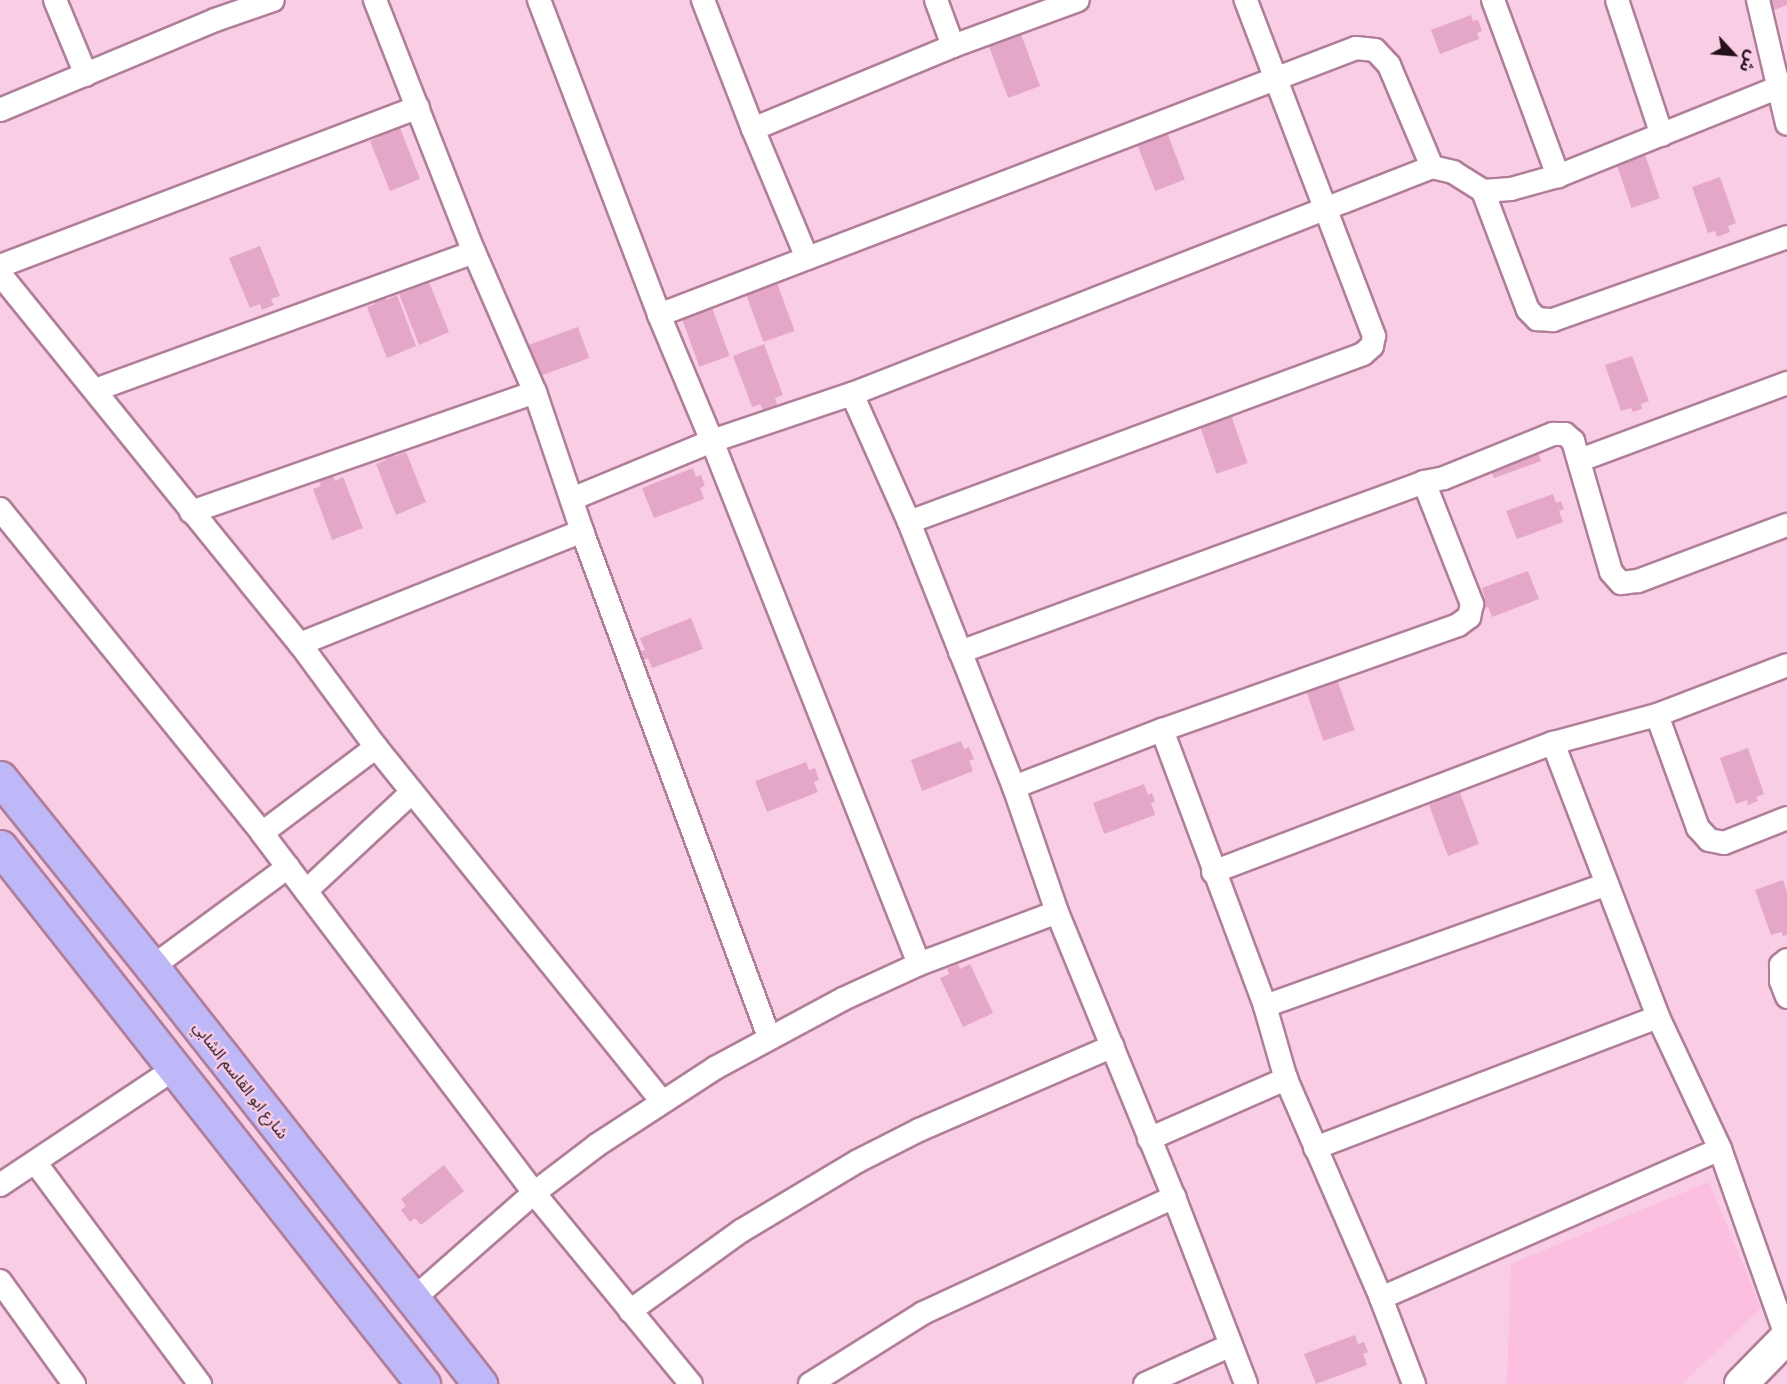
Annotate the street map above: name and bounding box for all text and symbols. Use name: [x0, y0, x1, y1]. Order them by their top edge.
north arrow: [1703, 24, 1763, 84]
text: ش: [1735, 48, 1764, 77]
street label: شارع ابو القاسم الشابي: [189, 1018, 293, 1142]

